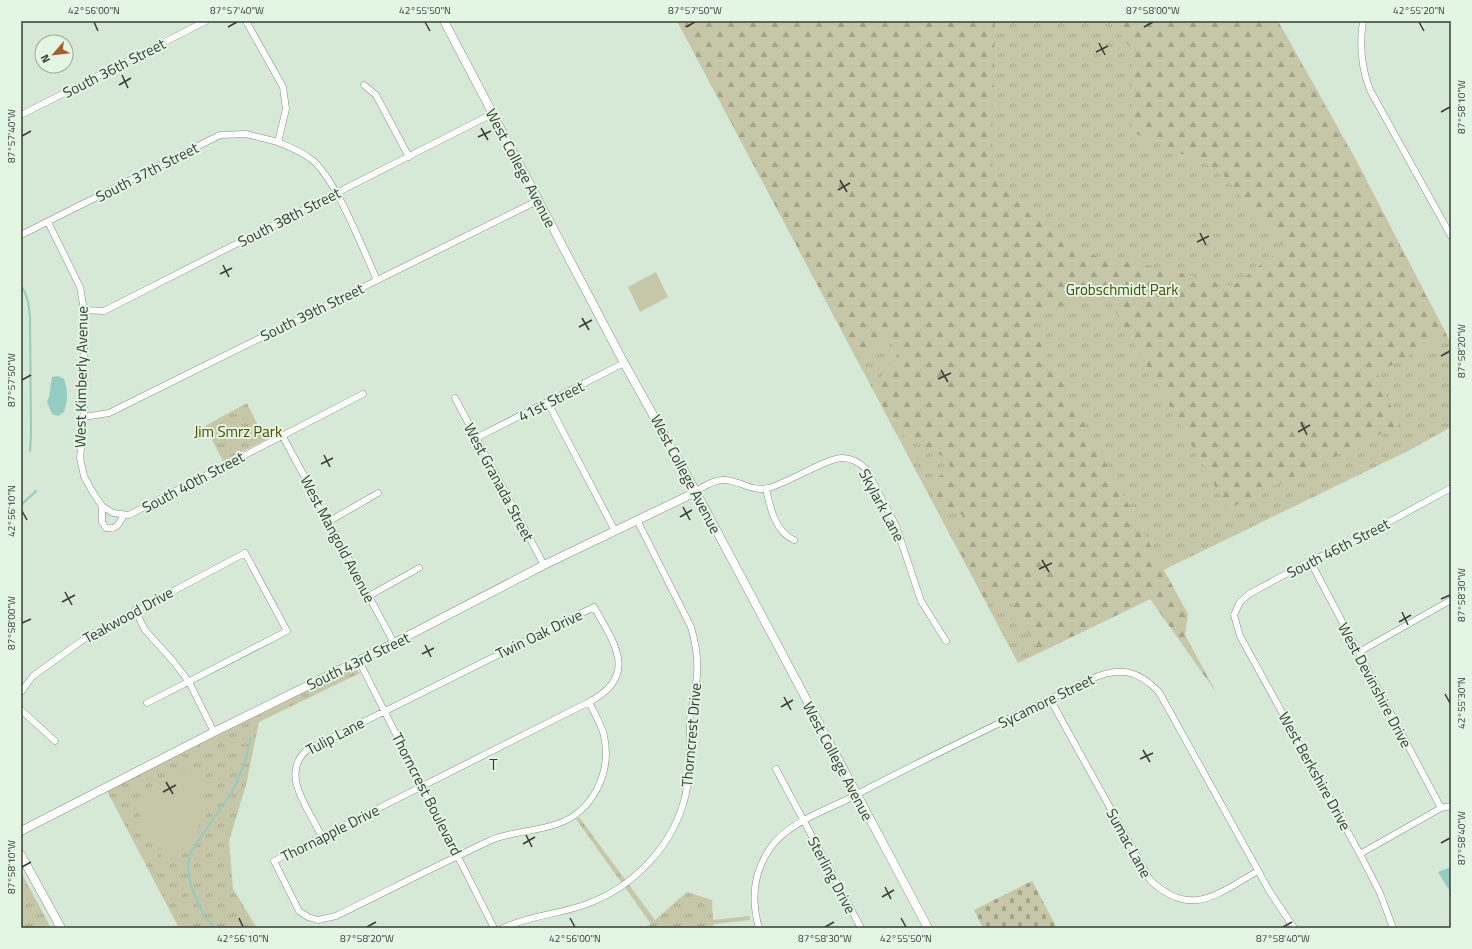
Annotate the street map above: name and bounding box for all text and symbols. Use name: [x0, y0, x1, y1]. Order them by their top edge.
text: 42°56'00"N: [68, 3, 120, 18]
text: 87°57'40"W: [210, 3, 264, 18]
text: 42°55'50"N: [399, 3, 451, 18]
text: 87°57'50"W: [668, 3, 722, 18]
text: 87°58'00"W: [1126, 3, 1180, 18]
text: 42°55'20"N: [1393, 3, 1445, 18]
street label: South 36th Street: [59, 32, 170, 104]
north arrow: [34, 34, 74, 74]
text: N: [36, 52, 54, 66]
text: 87°58'10"W: [1454, 80, 1469, 134]
street label: West College Avenue: [480, 104, 562, 232]
text: 87°57'40"W: [4, 109, 19, 163]
street label: South 37th Street: [92, 136, 203, 208]
street label: South 38th Street: [234, 181, 345, 253]
street label: South 39th Street: [256, 277, 368, 347]
park label: Grobschmidt Park: [1066, 278, 1178, 301]
street label: West Kimberly Avenue: [68, 306, 94, 448]
text: 87°58'20"W: [1454, 324, 1469, 378]
text: 87°57'50"W: [4, 353, 19, 407]
street label: 41st Street: [514, 374, 589, 427]
street label: West College Avenue: [645, 410, 727, 538]
street label: West Granada Street: [458, 419, 540, 546]
park label: Jim Smrz Park: [194, 420, 282, 443]
street label: South 40th Street: [138, 445, 249, 519]
street label: Skylark Lane: [853, 464, 911, 546]
street label: West Mangold Avenue: [295, 471, 381, 607]
text: 42°56'10"N: [4, 485, 19, 537]
street label: South 46th Street: [1283, 512, 1394, 584]
text: 87°58'30"W: [1454, 568, 1469, 622]
street label: Teakwood Drive: [79, 581, 177, 649]
text: 87°58'00"W: [4, 596, 19, 650]
street label: Twin Oak Drive: [492, 603, 586, 665]
street label: West Devinshire Drive: [1332, 618, 1418, 752]
street label: South 43rd Street: [302, 626, 414, 696]
street label: Sycamore Street: [994, 668, 1099, 734]
text: 42°55'30"N: [1454, 677, 1469, 729]
street label: Thorncrest Drive: [675, 682, 707, 788]
street label: West College Avenue: [797, 697, 879, 825]
street label: West Berkshire Drive: [1273, 708, 1357, 834]
street label: Tulip Lane: [302, 711, 368, 761]
street label: Thorncrest Boulevard: [386, 728, 468, 860]
district label: T: [489, 752, 499, 776]
street label: Thornapple Drive: [277, 798, 383, 868]
street label: Sumac Lane: [1100, 804, 1158, 882]
text: 87°58'40"W: [1454, 811, 1469, 865]
street label: Sterling Drive: [802, 832, 862, 918]
text: 87°58'10"W: [4, 840, 19, 894]
text: 42°56'10"N: [217, 931, 269, 946]
text: 87°58'20"W: [340, 931, 394, 946]
text: 42°56'00"N: [549, 931, 601, 946]
text: 87°58'30"W: [798, 931, 852, 946]
text: 42°55'50"N: [880, 931, 932, 946]
text: 87°58'40"W: [1256, 931, 1310, 946]

